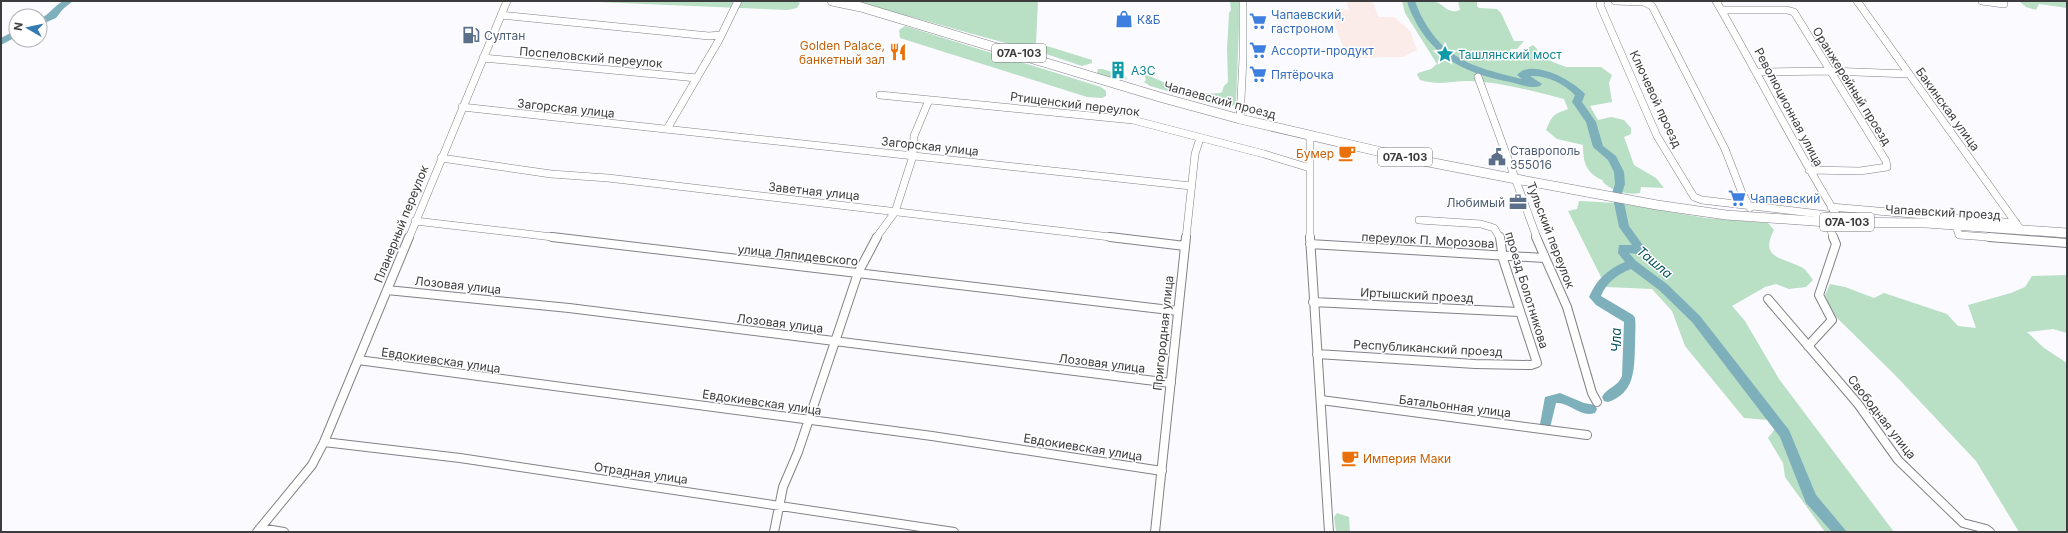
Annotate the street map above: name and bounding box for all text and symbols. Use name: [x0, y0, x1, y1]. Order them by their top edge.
place label: Чапаевский, гастроном: [1271, 7, 1345, 36]
north arrow: [8, 8, 48, 48]
shop icon: К&Б: [1114, 9, 1134, 29]
supermarket icon: Чапаевский, гастроном: [1248, 11, 1268, 31]
place label: К&Б: [1137, 12, 1161, 27]
text: N: [11, 21, 26, 32]
street label: Оранжерейный проезд: [1809, 24, 1895, 148]
fuel station icon: Султан: [461, 25, 481, 45]
place label: Султан: [484, 28, 525, 43]
place label: Golden Palace, банкетный зал: [799, 38, 885, 67]
supermarket icon: Ассорти-продукт: [1248, 40, 1268, 60]
restaurant icon: Golden Palace, банкетный зал: [888, 42, 908, 62]
street label: Поспеловский переулок: [519, 43, 664, 71]
place label: Ассорти-продукт: [1271, 43, 1374, 58]
road number: 07А-103: [992, 44, 1046, 62]
place icon: Ташлянский мост: [1435, 44, 1455, 64]
street label: Революционная улица: [1751, 45, 1827, 169]
place label: Ташлянский мост: [1458, 47, 1562, 62]
street label: Ключевой проезд: [1627, 48, 1685, 150]
building icon: АЗС: [1108, 60, 1128, 80]
place label: АЗС: [1131, 63, 1156, 78]
supermarket icon: Пятёрочка: [1248, 64, 1268, 84]
street label: Бакинская улица: [1913, 64, 1983, 154]
place label: Пятёрочка: [1271, 67, 1334, 82]
street label: Чапаевский проезд: [1162, 78, 1278, 122]
street label: Ртищенский переулок: [1009, 89, 1141, 119]
street label: Загорская улица: [517, 95, 615, 121]
street label: Загорская улица: [881, 133, 979, 159]
cafe icon: Бумер: [1337, 143, 1357, 163]
place label: Ставрополь 355016: [1510, 143, 1581, 172]
place label: Бумер: [1296, 146, 1334, 161]
public building icon: Ставрополь 355016: [1487, 147, 1507, 167]
road number: 07А-103: [1378, 148, 1432, 166]
street label: Планерный переулок: [371, 163, 432, 285]
street label: Заветная улица: [768, 179, 860, 203]
street label: Тульский переулок: [1524, 180, 1578, 291]
supermarket icon: Чапаевский: [1727, 188, 1747, 208]
place label: Чапаевский: [1750, 191, 1820, 206]
office icon: Любимый: [1508, 192, 1528, 212]
place label: Любимый: [1447, 195, 1505, 210]
street label: Чапаевский проезд: [1885, 201, 2002, 223]
road number: 07А-103: [1820, 213, 1874, 231]
street label: переулок П. Морозова: [1361, 229, 1495, 251]
street label: проезд Болотникова: [1502, 230, 1552, 350]
street label: улица Ляпидевского: [737, 241, 859, 269]
water label: Ташла: [1634, 243, 1676, 282]
street label: Лозовая улица: [414, 273, 502, 297]
street label: Пригородная улица: [1149, 275, 1177, 391]
street label: Иртышский проезд: [1360, 285, 1475, 305]
street label: Лозовая улица: [736, 310, 824, 336]
water label: Чла: [1608, 328, 1624, 352]
street label: Республиканский проезд: [1353, 337, 1503, 359]
street label: Евдокиевская улица: [380, 344, 502, 376]
street label: Лозовая улица: [1058, 350, 1146, 376]
street label: Свободная улица: [1845, 372, 1919, 462]
street label: Евдокиевская улица: [701, 386, 823, 418]
street label: Батальонная улица: [1398, 392, 1512, 420]
street label: Евдокиевская улица: [1022, 430, 1144, 464]
cafe icon: Империя Маки: [1340, 448, 1360, 468]
place label: Империя Маки: [1363, 451, 1451, 466]
street label: Отрадная улица: [593, 459, 689, 487]

